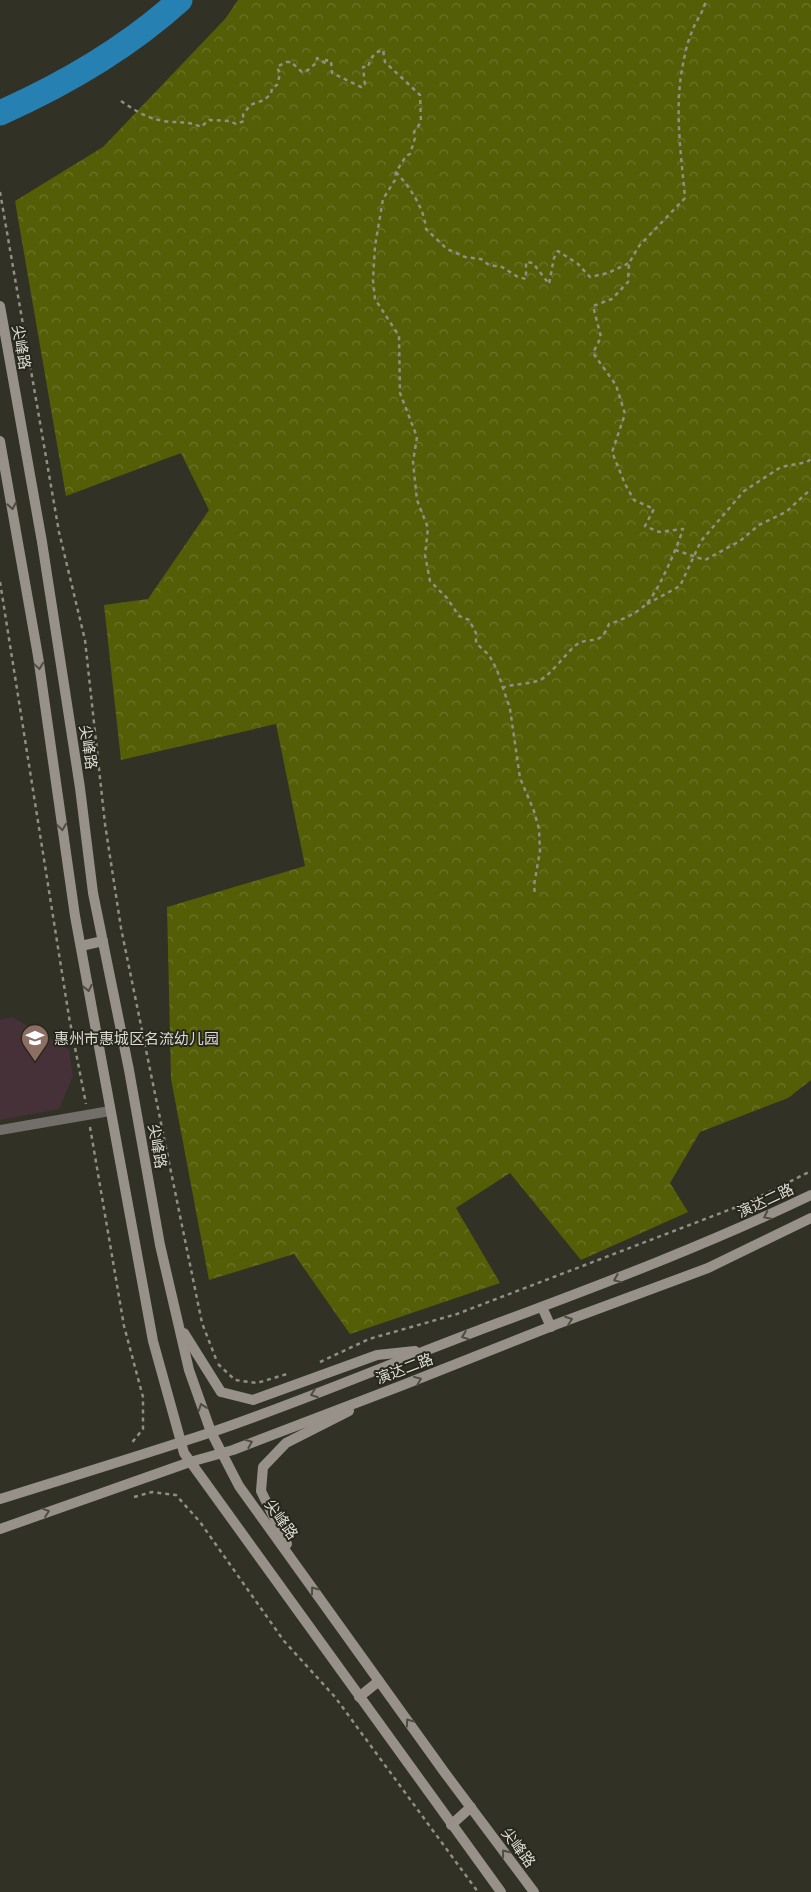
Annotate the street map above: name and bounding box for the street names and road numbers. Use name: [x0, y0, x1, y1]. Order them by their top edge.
street label: 尖峰路: [9, 323, 35, 371]
street label: 尖峰路: [77, 723, 101, 771]
street label: 尖峰路: [145, 1122, 171, 1170]
street label: 演达二路: [734, 1179, 796, 1221]
street label: 演达二路: [373, 1349, 435, 1387]
street label: 尖峰路: [261, 1496, 303, 1542]
street label: 尖峰路: [498, 1824, 540, 1870]

